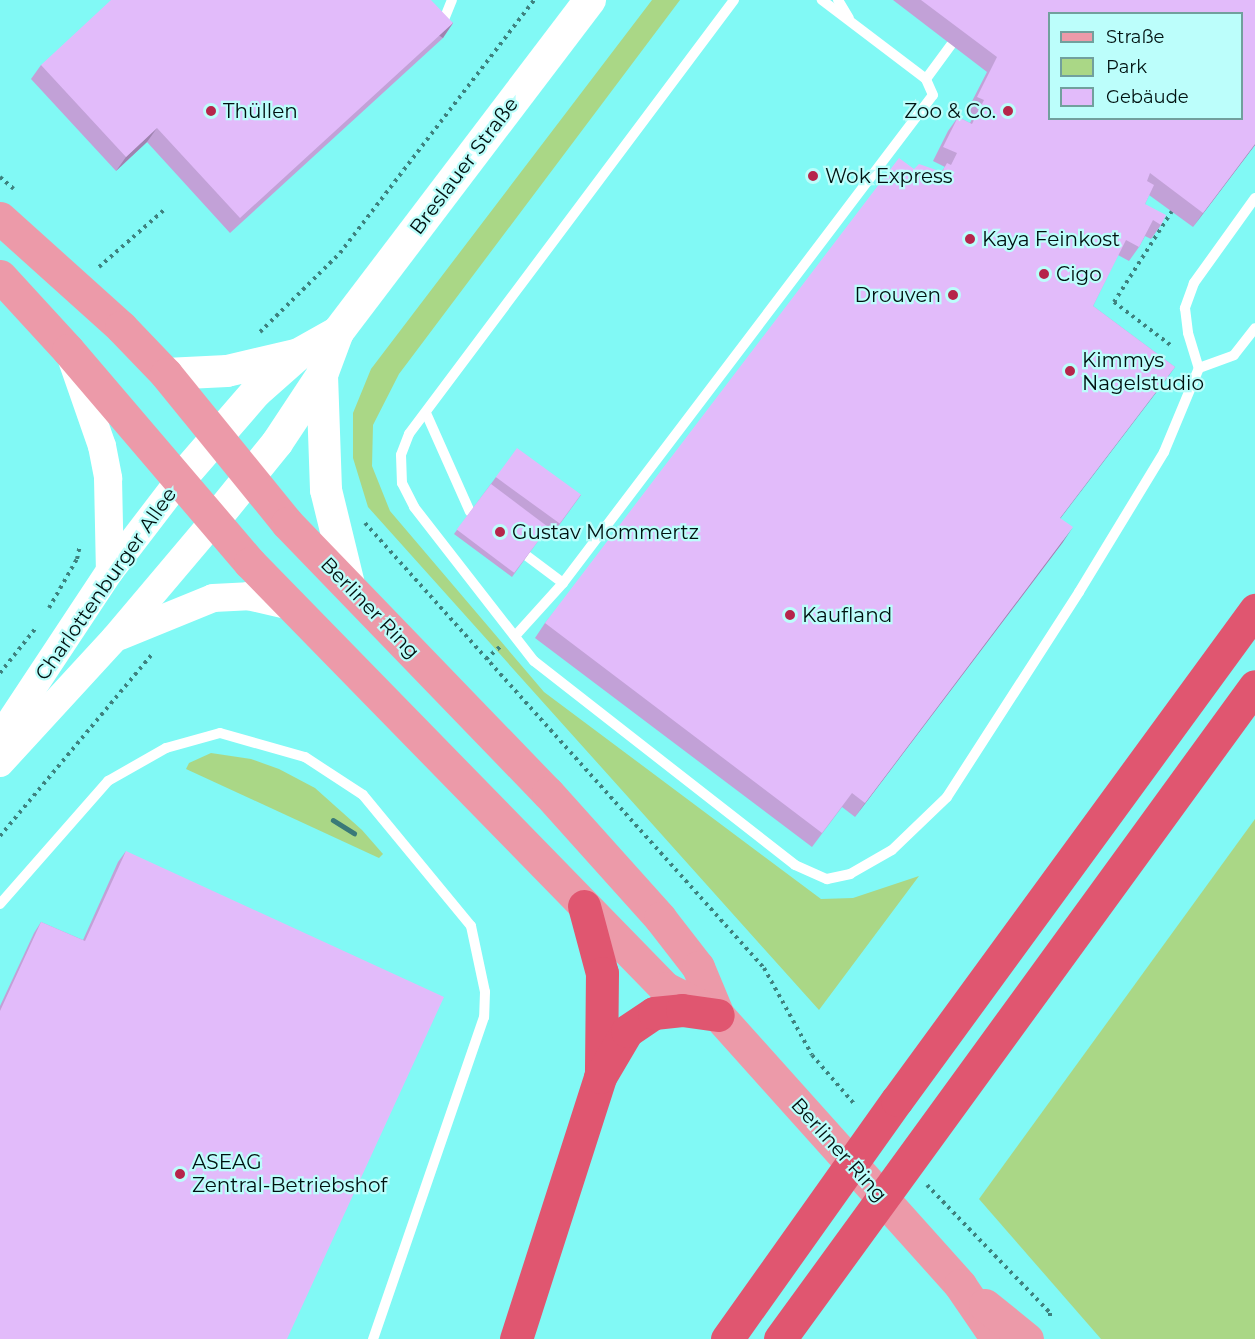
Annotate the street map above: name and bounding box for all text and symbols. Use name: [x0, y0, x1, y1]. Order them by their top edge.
legend: [1048, 12, 1243, 120]
text: Straße: [1106, 26, 1164, 48]
text: Park: [1106, 56, 1147, 78]
text: Gebäude: [1106, 86, 1189, 108]
street label: Breslauer Straße: [405, 93, 523, 239]
place label: Thüllen: [223, 99, 298, 123]
place label: Zoo & Co.: [904, 99, 996, 123]
marker: Thüllen: [204, 104, 218, 118]
marker: Zoo & Co.: [1001, 104, 1015, 118]
place label: Wok Express: [825, 164, 953, 188]
marker: Wok Express: [806, 169, 820, 183]
place label: Kaya Feinkost: [982, 227, 1120, 251]
marker: Kaya Feinkost: [963, 232, 977, 246]
place label: Cigo: [1056, 262, 1102, 286]
marker: Cigo: [1037, 267, 1051, 281]
place label: Drouven: [855, 283, 941, 307]
marker: Drouven: [946, 288, 960, 302]
place label: Kimmys Nagelstudio: [1082, 348, 1204, 395]
marker: Kimmys Nagelstudio: [1063, 364, 1077, 378]
street label: Charlottenburger Allee: [30, 483, 182, 685]
place label: Gustav Mommertz: [512, 520, 699, 544]
marker: Gustav Mommertz: [493, 525, 507, 539]
street label: Berliner Ring: [316, 552, 424, 664]
place label: Kaufland: [802, 603, 892, 627]
marker: Kaufland: [783, 608, 797, 622]
street label: Berliner Ring: [786, 1093, 892, 1207]
place label: ASEAG Zentral-Betriebshof: [192, 1150, 387, 1197]
marker: ASEAG Zentral-Betriebshof: [173, 1167, 187, 1181]

